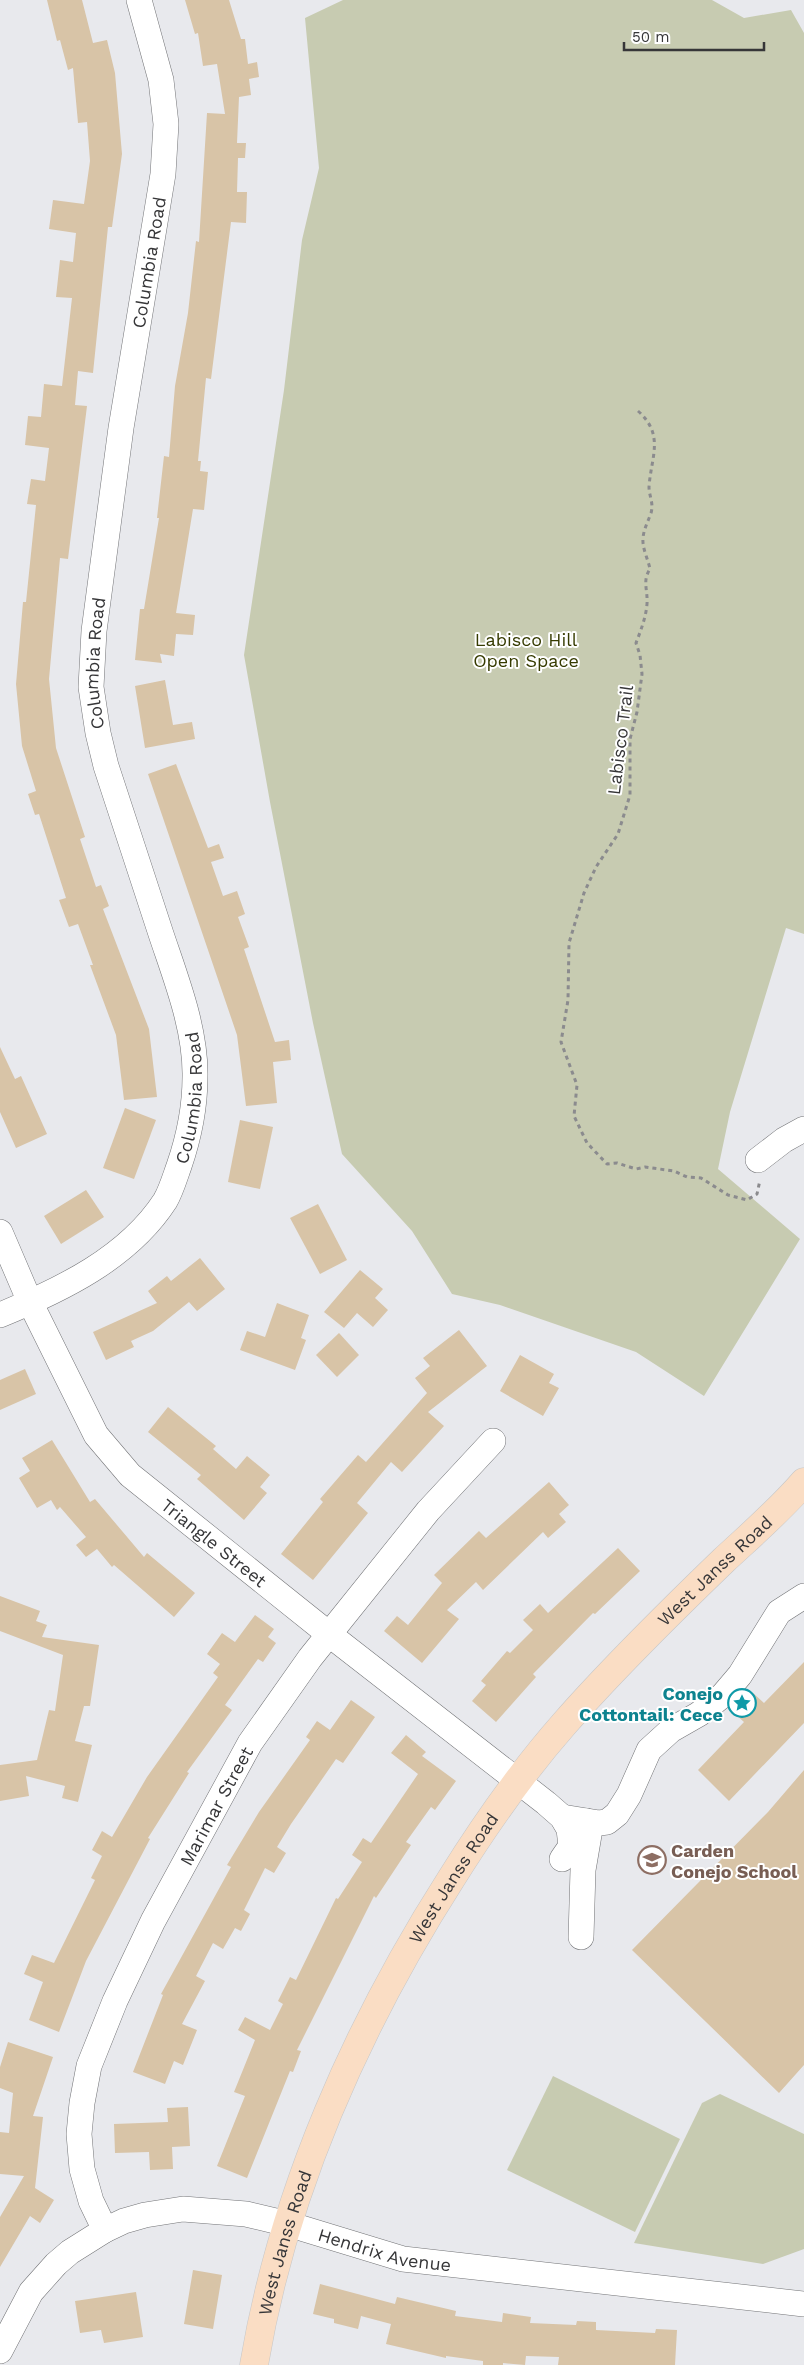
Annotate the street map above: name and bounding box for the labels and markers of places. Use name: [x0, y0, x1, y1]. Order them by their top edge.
place label: Conejo Cottontail: Cece: [579, 1683, 723, 1725]
place icon: Conejo Cottontail: Cece: [727, 1688, 757, 1718]
place label: Carden Conejo School: [671, 1840, 797, 1882]
school or university icon: Carden Conejo School: [637, 1845, 667, 1875]

